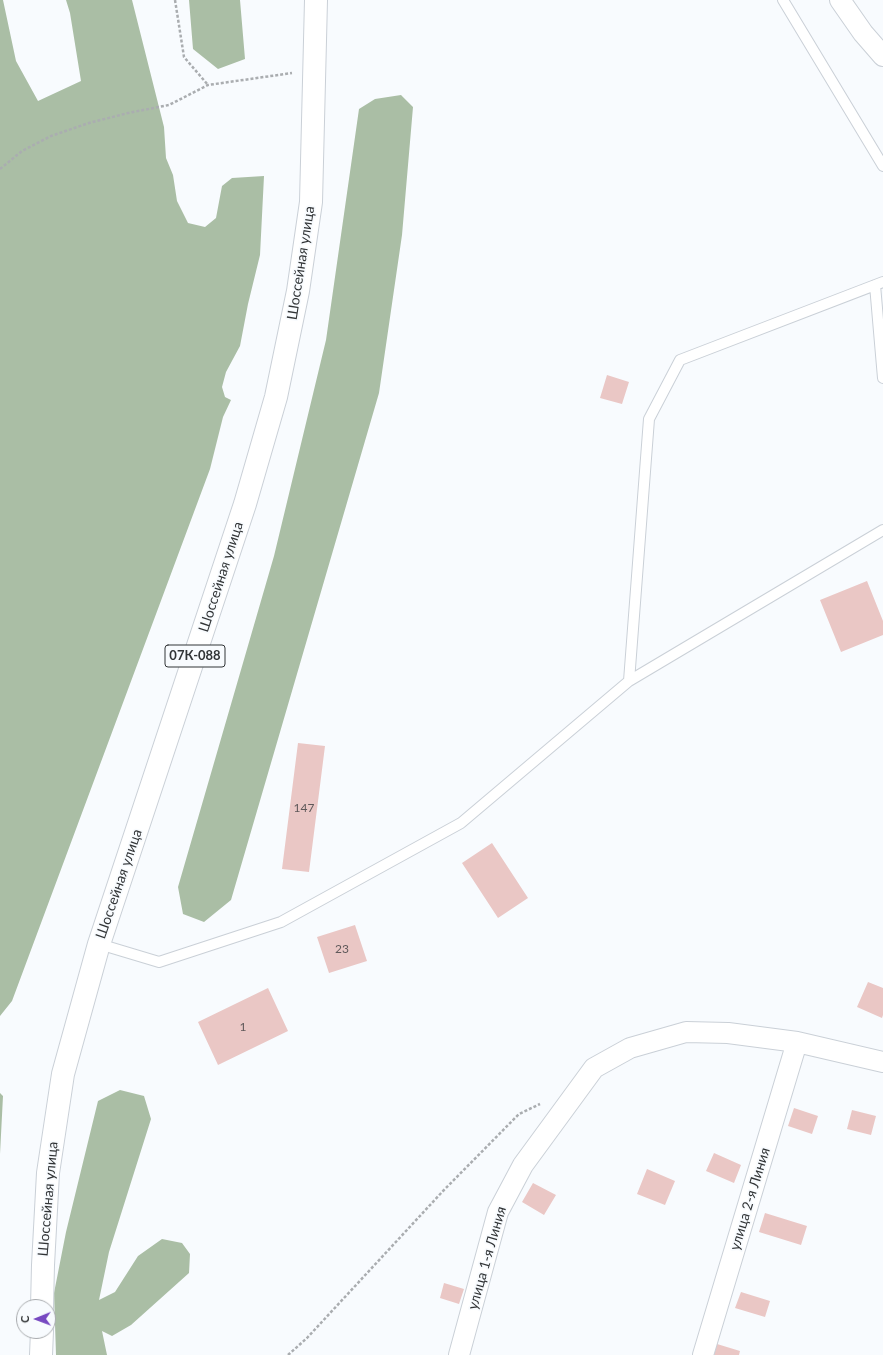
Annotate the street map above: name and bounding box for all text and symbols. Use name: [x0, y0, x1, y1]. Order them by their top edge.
street label: Шоссейная улица: [284, 205, 318, 321]
street label: Шоссейная улица: [195, 520, 247, 634]
road number: 07К-088: [165, 645, 225, 667]
house number: 147: [294, 801, 314, 815]
street label: Шоссейная улица: [92, 827, 146, 941]
house number: 23: [335, 942, 349, 956]
house number: 1: [240, 1020, 246, 1034]
street label: Шоссейная улица: [35, 1141, 61, 1257]
street label: улица 2-я Линия: [726, 1146, 774, 1252]
street label: улица 1-я Линия: [464, 1204, 510, 1312]
north arrow: [16, 1299, 56, 1339]
text: С: [18, 1315, 31, 1323]

